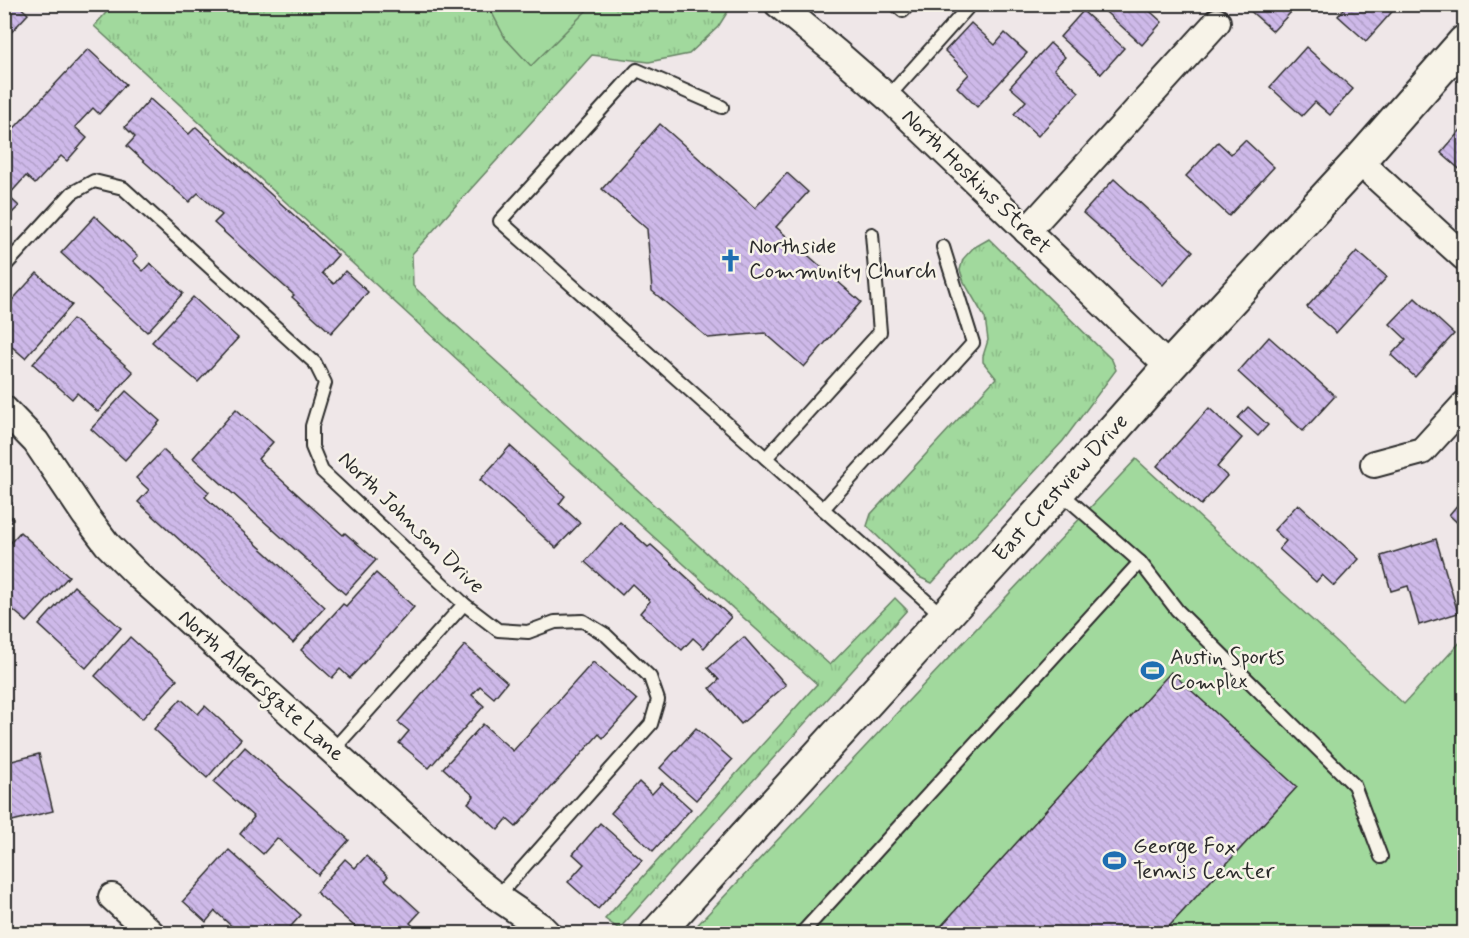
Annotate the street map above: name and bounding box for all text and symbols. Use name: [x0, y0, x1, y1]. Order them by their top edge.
street label: North Hoskins Street: [895, 103, 1057, 261]
place label: Northside Community Church: [749, 233, 937, 286]
church icon: Northside Community Church: [718, 247, 744, 273]
street label: East Crestview Drive: [987, 408, 1135, 568]
street label: North Johnson Drive: [332, 446, 490, 600]
street label: North Aldersgate Lane: [170, 604, 350, 770]
place label: Austin Sports Complex: [1170, 644, 1285, 697]
sports icon: Austin Sports Complex: [1139, 658, 1165, 684]
place label: George Fox Tennis Center: [1133, 833, 1275, 886]
sports icon: George Fox Tennis Center: [1102, 847, 1128, 873]

